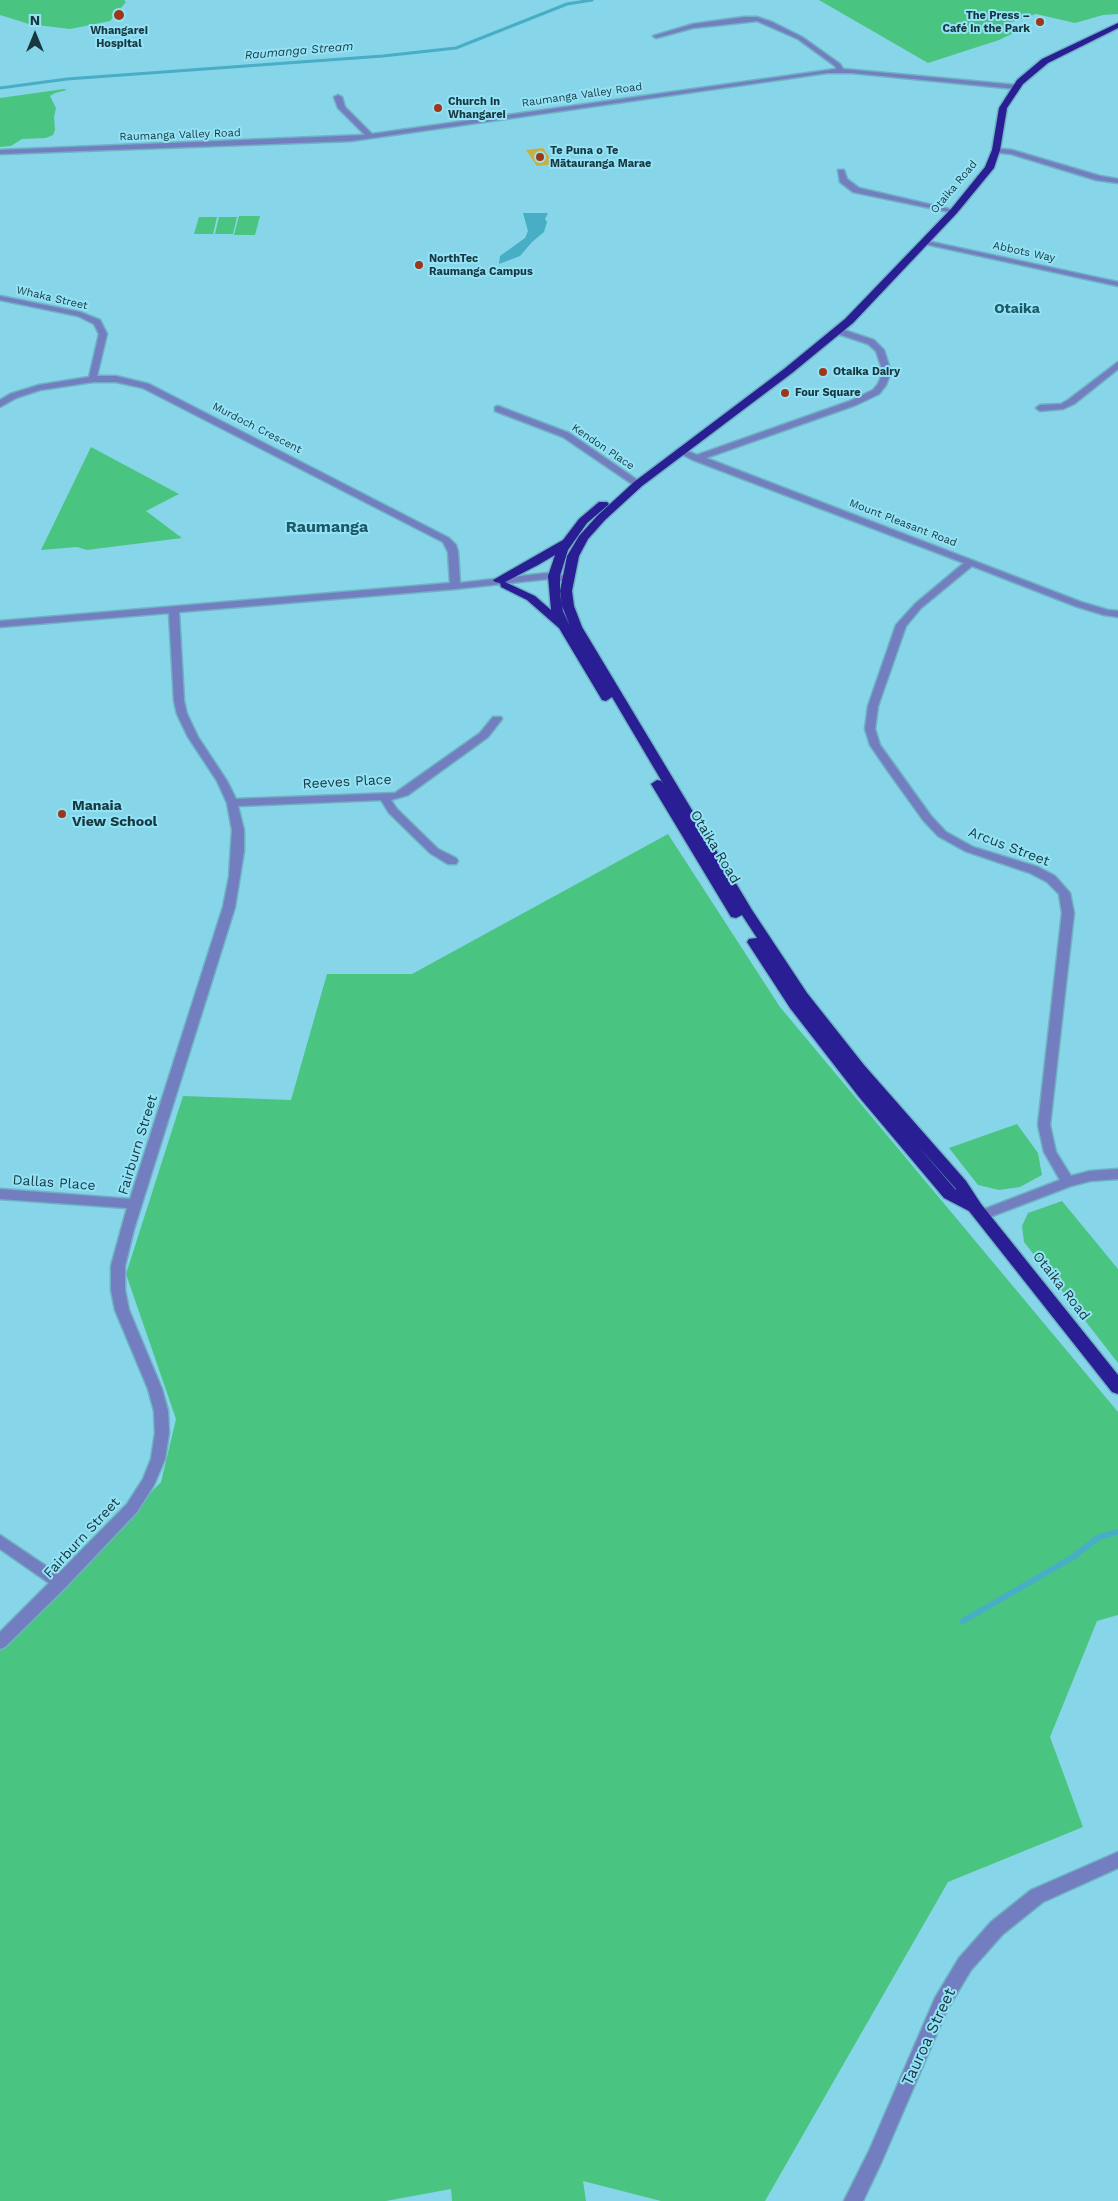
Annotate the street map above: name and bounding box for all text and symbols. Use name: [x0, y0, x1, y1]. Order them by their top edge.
marker: Whangarei Hospital: [112, 8, 126, 22]
place label: The Press – Café in the Park: [942, 9, 1030, 35]
north arrow: [10, 10, 60, 60]
text: N: [30, 12, 40, 28]
marker: The Press – Café in the Park: [1034, 16, 1046, 28]
place label: Whangarei Hospital: [90, 24, 148, 50]
water label: Raumanga Stream: [244, 39, 354, 63]
street label: Raumanga Valley Road: [521, 80, 643, 110]
place label: Church in Whangarei: [448, 95, 506, 121]
marker: Church in Whangarei: [432, 102, 444, 114]
street label: Raumanga Valley Road: [119, 126, 241, 144]
place label: Te Puna o Te Mātauranga Marae: [550, 144, 651, 170]
marker: Te Puna o Te Mātauranga Marae: [534, 151, 546, 163]
street label: Otaika Road: [928, 158, 980, 216]
street label: Abbots Way: [992, 239, 1056, 265]
place label: NorthTec Raumanga Campus: [429, 252, 533, 278]
marker: NorthTec Raumanga Campus: [413, 259, 425, 271]
street label: Whaka Street: [15, 283, 89, 313]
district label: Otaika: [994, 301, 1040, 317]
place label: Otaika Dairy: [833, 365, 900, 379]
marker: Otaika Dairy: [817, 366, 829, 378]
place label: Four Square: [795, 386, 861, 400]
marker: Four Square: [779, 387, 791, 399]
street label: Murdoch Crescent: [210, 400, 304, 456]
street label: Kendon Place: [569, 421, 637, 473]
street label: Mount Pleasant Road: [847, 496, 959, 550]
district label: Raumanga: [286, 517, 368, 537]
street label: Reeves Place: [302, 771, 392, 793]
place label: Manaia View School: [72, 798, 157, 830]
street label: Otaika Road: [687, 807, 743, 887]
marker: Manaia View School: [56, 808, 68, 820]
street label: Arcus Street: [966, 824, 1052, 870]
street label: Fairburn Street: [115, 1093, 161, 1197]
street label: Dallas Place: [12, 1172, 96, 1194]
street label: Otaika Road: [1029, 1248, 1093, 1324]
street label: Fairburn Street: [40, 1494, 124, 1582]
street label: Tauroa Street: [898, 1985, 960, 2089]

